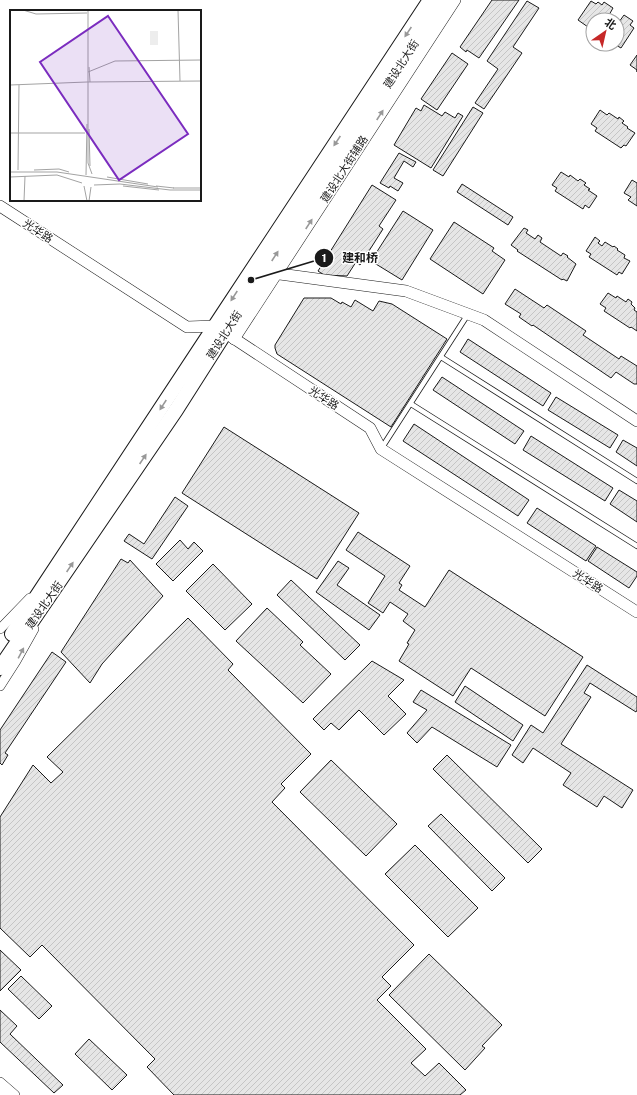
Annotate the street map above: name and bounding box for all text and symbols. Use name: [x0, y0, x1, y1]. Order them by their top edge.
inset map: [10, 10, 201, 201]
north arrow: [585, 12, 625, 52]
text: 北: [603, 16, 619, 32]
one-way arrow: [405, 27, 412, 38]
street label: 建设北大街: [381, 38, 421, 90]
one-way arrow: [376, 110, 384, 120]
street label: 建设北大街辅路: [318, 133, 370, 205]
one-way arrow: [333, 135, 340, 147]
street label: 光华路: [21, 217, 55, 245]
one-way arrow: [305, 219, 313, 229]
callout: 建和桥: [314, 246, 386, 270]
one-way arrow: [271, 251, 279, 261]
text: 1: [321, 251, 327, 265]
text: 建和桥: [342, 251, 378, 265]
one-way arrow: [230, 291, 238, 301]
street label: 建设北大街: [204, 309, 244, 361]
street label: 光华路: [307, 384, 341, 412]
one-way arrow: [160, 399, 167, 411]
one-way arrow: [139, 454, 147, 464]
one-way arrow: [66, 561, 74, 572]
street label: 光华路: [571, 567, 605, 595]
street label: 建设北大街: [23, 579, 65, 631]
one-way arrow: [17, 647, 24, 659]

